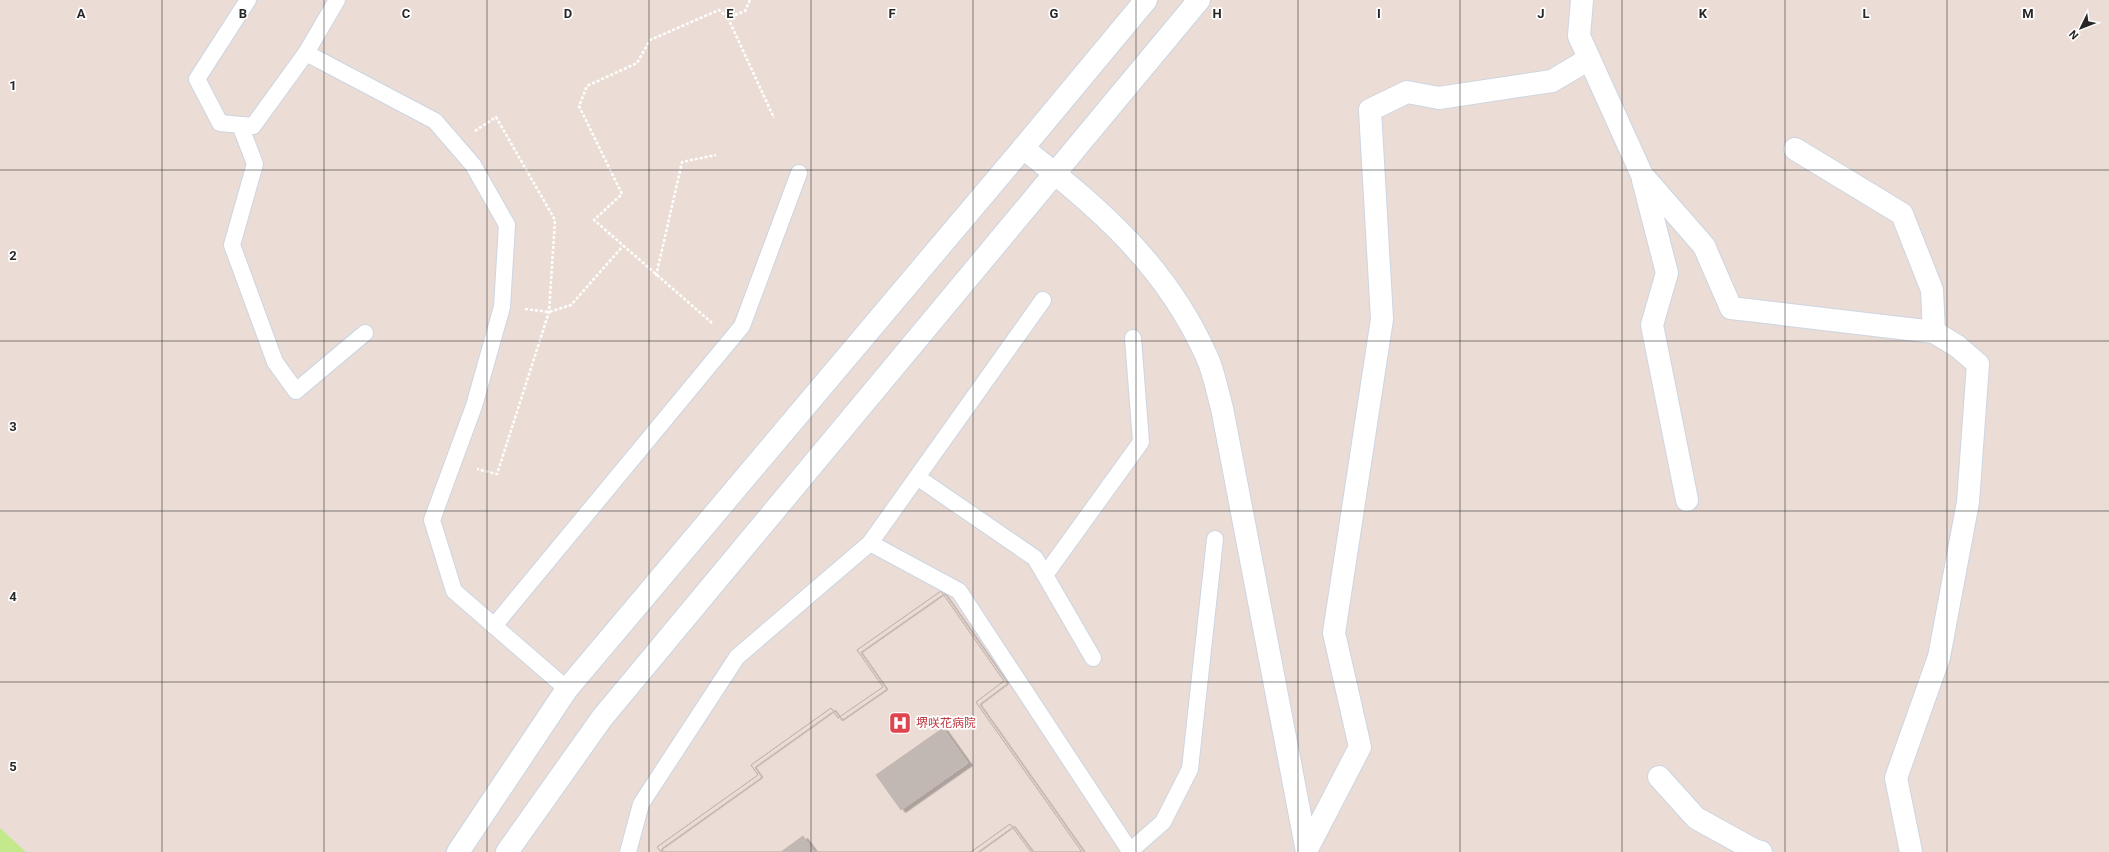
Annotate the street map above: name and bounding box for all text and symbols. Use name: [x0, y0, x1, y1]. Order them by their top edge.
text: A: [77, 6, 86, 21]
text: B: [239, 6, 247, 21]
text: C: [402, 6, 411, 21]
text: D: [564, 6, 572, 21]
text: E: [726, 6, 734, 21]
text: F: [888, 6, 896, 21]
text: G: [1050, 6, 1059, 21]
text: H: [1212, 6, 1222, 21]
text: I: [1377, 6, 1381, 21]
text: J: [1537, 6, 1545, 21]
text: K: [1699, 6, 1708, 21]
text: L: [1862, 6, 1870, 21]
text: M: [2022, 6, 2034, 21]
north arrow: [2061, 8, 2101, 48]
text: N: [2066, 27, 2081, 42]
text: 1: [9, 78, 17, 93]
text: 2: [9, 248, 17, 263]
text: 3: [9, 419, 17, 434]
text: 4: [9, 589, 17, 604]
hospital icon: 堺咲花病院: [887, 710, 913, 736]
place label: 堺咲花病院: [916, 716, 976, 730]
text: 5: [9, 759, 17, 774]

